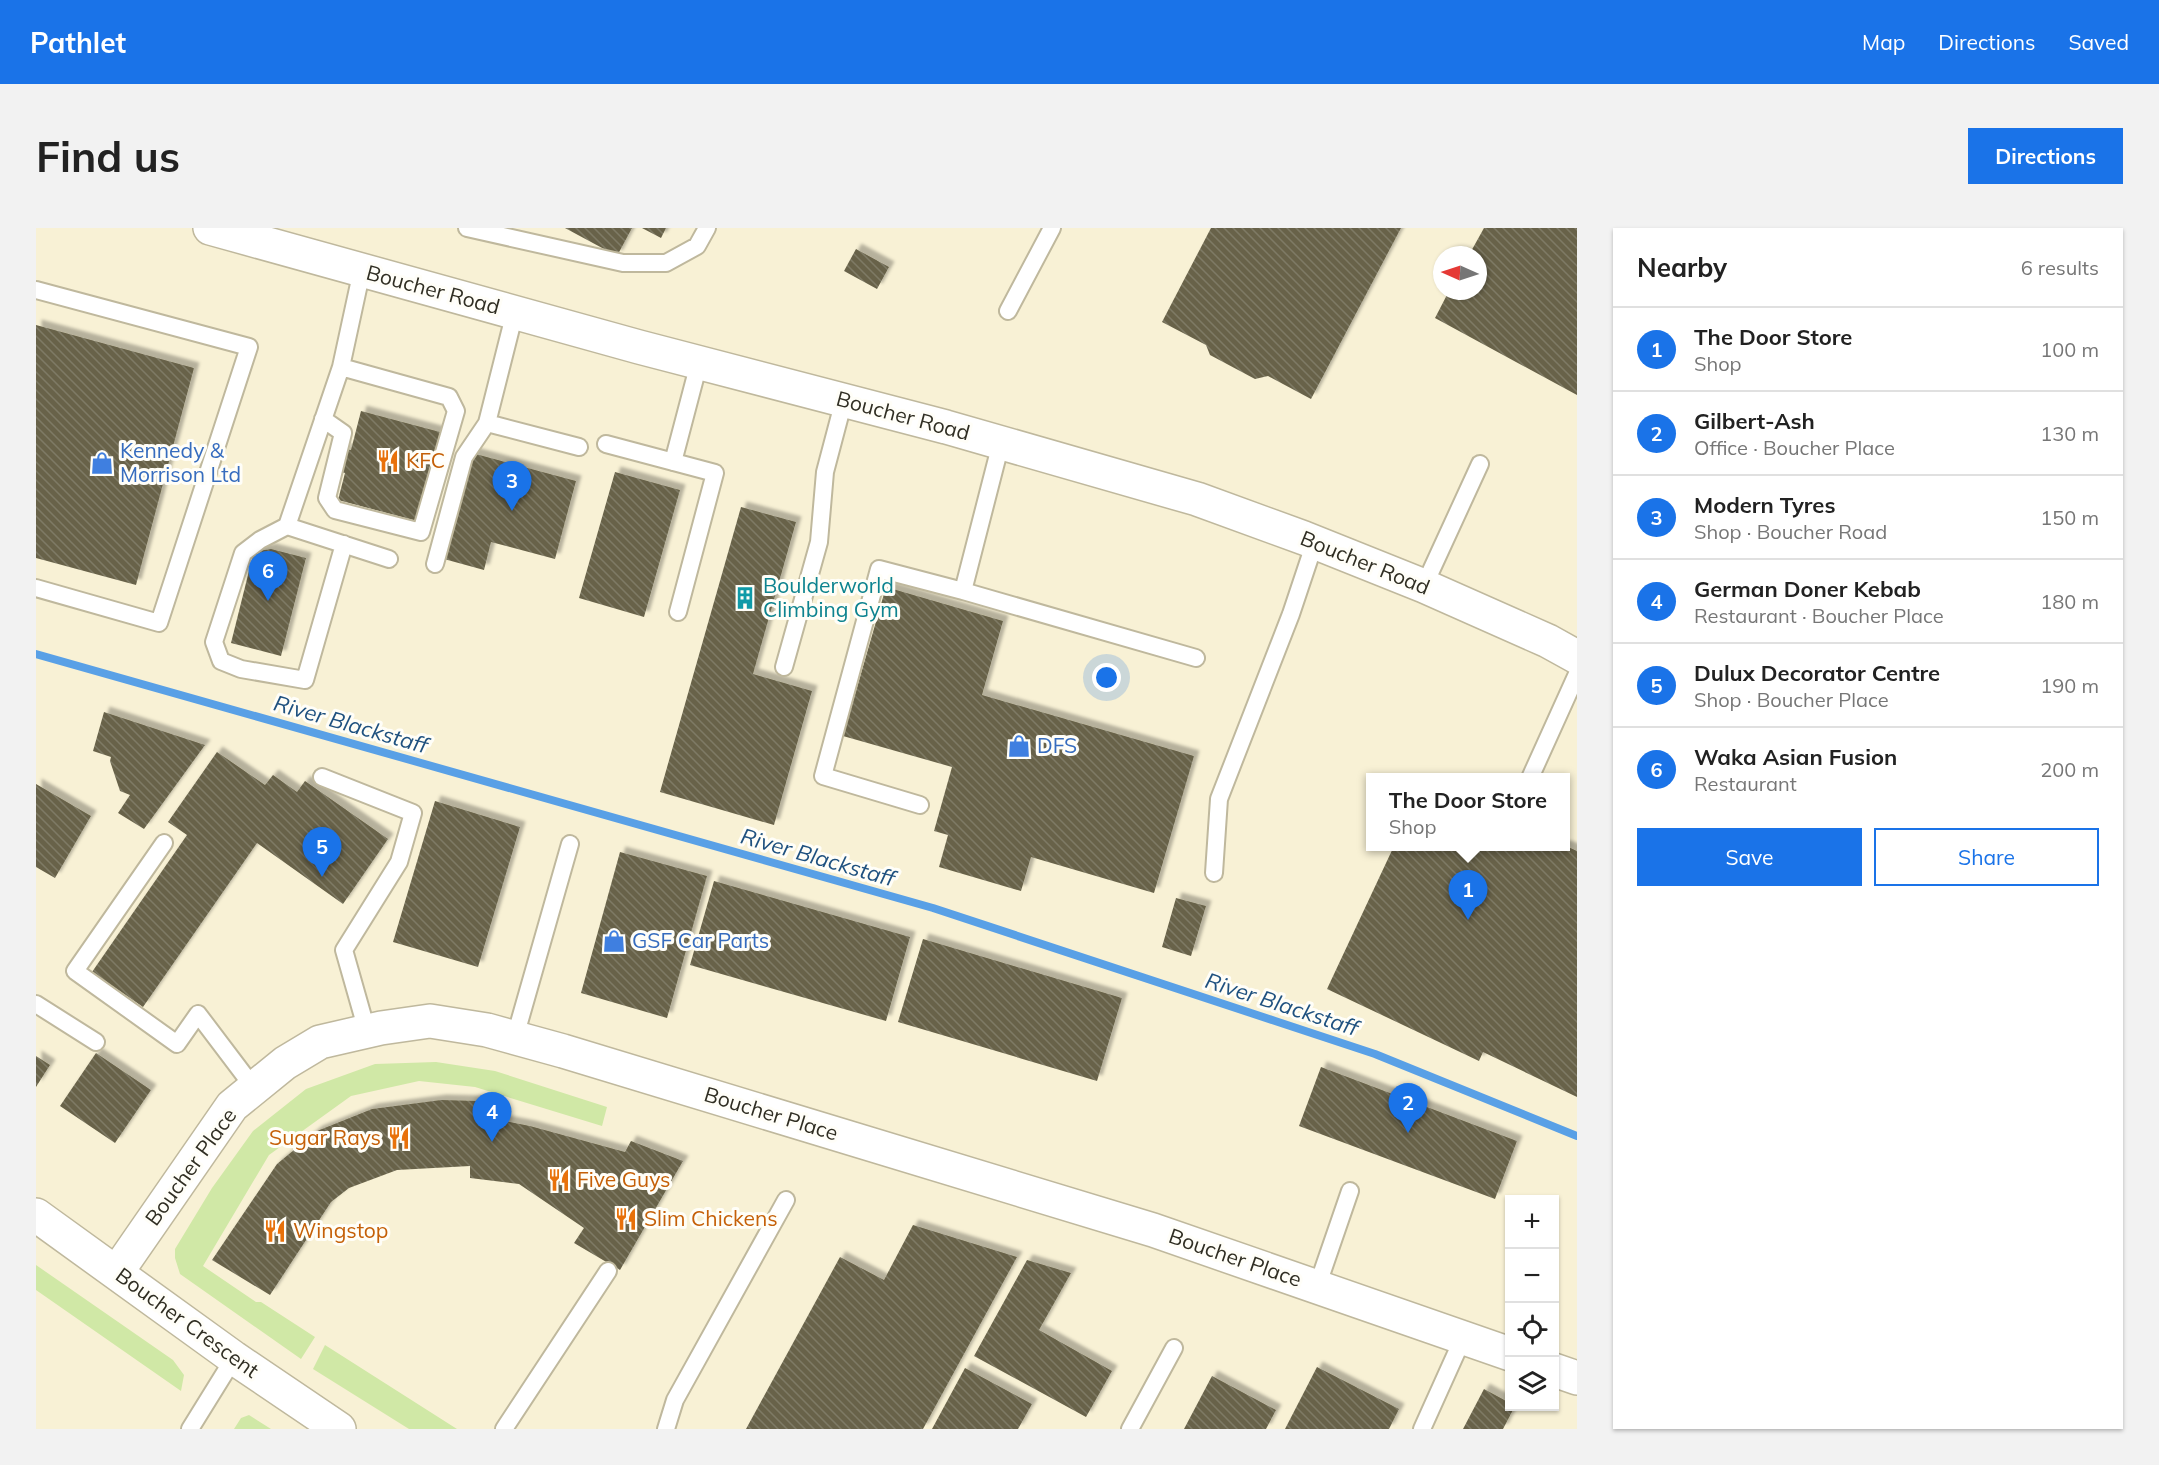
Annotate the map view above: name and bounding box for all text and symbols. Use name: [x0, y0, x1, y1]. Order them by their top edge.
text: Pathlet: [30, 25, 126, 60]
text: Map: [1862, 29, 1905, 55]
text: Directions: [1938, 29, 2035, 55]
text: Saved: [2068, 29, 2129, 55]
button: Directions: [1968, 128, 2123, 184]
text: Find us: [36, 130, 180, 183]
north arrow: [1433, 246, 1487, 300]
text: Nearby: [1637, 251, 1727, 284]
text: 6 results: [2021, 255, 2099, 280]
street label: Boucher Road: [364, 259, 503, 319]
text: The Door Store: [1694, 323, 1852, 351]
text: 1: [1651, 337, 1663, 362]
text: 100 m: [2040, 337, 2099, 362]
text: Shop: [1694, 351, 1742, 376]
street label: Boucher Road: [834, 385, 973, 445]
text: Gilbert-Ash: [1694, 407, 1815, 435]
text: 2: [1651, 421, 1663, 446]
text: 130 m: [2040, 421, 2099, 446]
text: Office · Boucher Place: [1694, 435, 1895, 460]
place label: Kennedy & Morrison Ltd: [120, 437, 241, 487]
place label: KFC: [406, 447, 445, 473]
restaurant icon: KFC: [375, 448, 401, 474]
shop icon: Kennedy & Morrison Ltd: [89, 450, 115, 476]
pin: 3: [492, 462, 532, 511]
text: Modern Tyres: [1694, 491, 1835, 519]
text: 3: [1651, 505, 1663, 530]
text: 150 m: [2040, 505, 2099, 530]
text: Shop · Boucher Road: [1694, 519, 1887, 544]
street label: Boucher Road: [1297, 524, 1434, 600]
pin: 6: [248, 552, 288, 601]
place label: Boulderworld Climbing Gym: [763, 572, 899, 622]
text: German Doner Kebab: [1694, 575, 1921, 603]
building icon: Boulderworld Climbing Gym: [732, 585, 758, 611]
text: 4: [1651, 589, 1663, 614]
text: 180 m: [2040, 589, 2099, 614]
text: Restaurant · Boucher Place: [1694, 603, 1944, 628]
text: Dulux Decorator Centre: [1694, 659, 1940, 687]
your location: [1092, 663, 1121, 692]
text: 5: [1651, 673, 1663, 698]
text: 190 m: [2040, 673, 2099, 698]
text: Shop · Boucher Place: [1694, 687, 1889, 712]
water label: River Blackstaff: [271, 689, 434, 760]
place label: DFS: [1037, 732, 1077, 758]
shop icon: DFS: [1006, 733, 1032, 759]
text: Waka Asian Fusion: [1694, 743, 1897, 771]
text: 6: [1651, 757, 1663, 782]
text: 200 m: [2040, 757, 2099, 782]
text: Restaurant: [1694, 771, 1797, 796]
popup: [1366, 773, 1570, 851]
text: The Door Store: [1389, 786, 1547, 814]
text: Shop: [1389, 814, 1436, 839]
water label: River Blackstaff: [738, 822, 901, 893]
pin: 5: [302, 828, 342, 877]
button: Save: [1637, 828, 1862, 886]
button: Share: [1874, 828, 2099, 886]
pin: 1: [1448, 870, 1488, 920]
place label: GSF Car Parts: [632, 927, 769, 953]
shop icon: GSF Car Parts: [601, 928, 627, 954]
water label: River Blackstaff: [1202, 966, 1365, 1043]
street label: Boucher Place: [701, 1080, 841, 1146]
pin: 2: [1388, 1084, 1428, 1133]
pin: 4: [472, 1092, 512, 1142]
street label: Boucher Place: [139, 1103, 241, 1230]
place label: Sugar Rays: [269, 1124, 381, 1150]
restaurant icon: Sugar Rays: [386, 1125, 412, 1151]
place label: Five Guys: [577, 1166, 671, 1192]
restaurant icon: Five Guys: [546, 1167, 572, 1193]
map controls: [1505, 1195, 1559, 1411]
button: +: [1505, 1195, 1559, 1249]
place label: Slim Chickens: [644, 1205, 778, 1231]
restaurant icon: Slim Chickens: [613, 1206, 639, 1232]
place label: Wingstop: [293, 1217, 388, 1243]
restaurant icon: Wingstop: [262, 1218, 288, 1244]
street label: Boucher Place: [1166, 1222, 1305, 1292]
button: −: [1505, 1249, 1559, 1303]
street label: Boucher Crescent: [111, 1262, 264, 1383]
button: locate: [1505, 1303, 1559, 1357]
button: layers: [1505, 1357, 1559, 1411]

